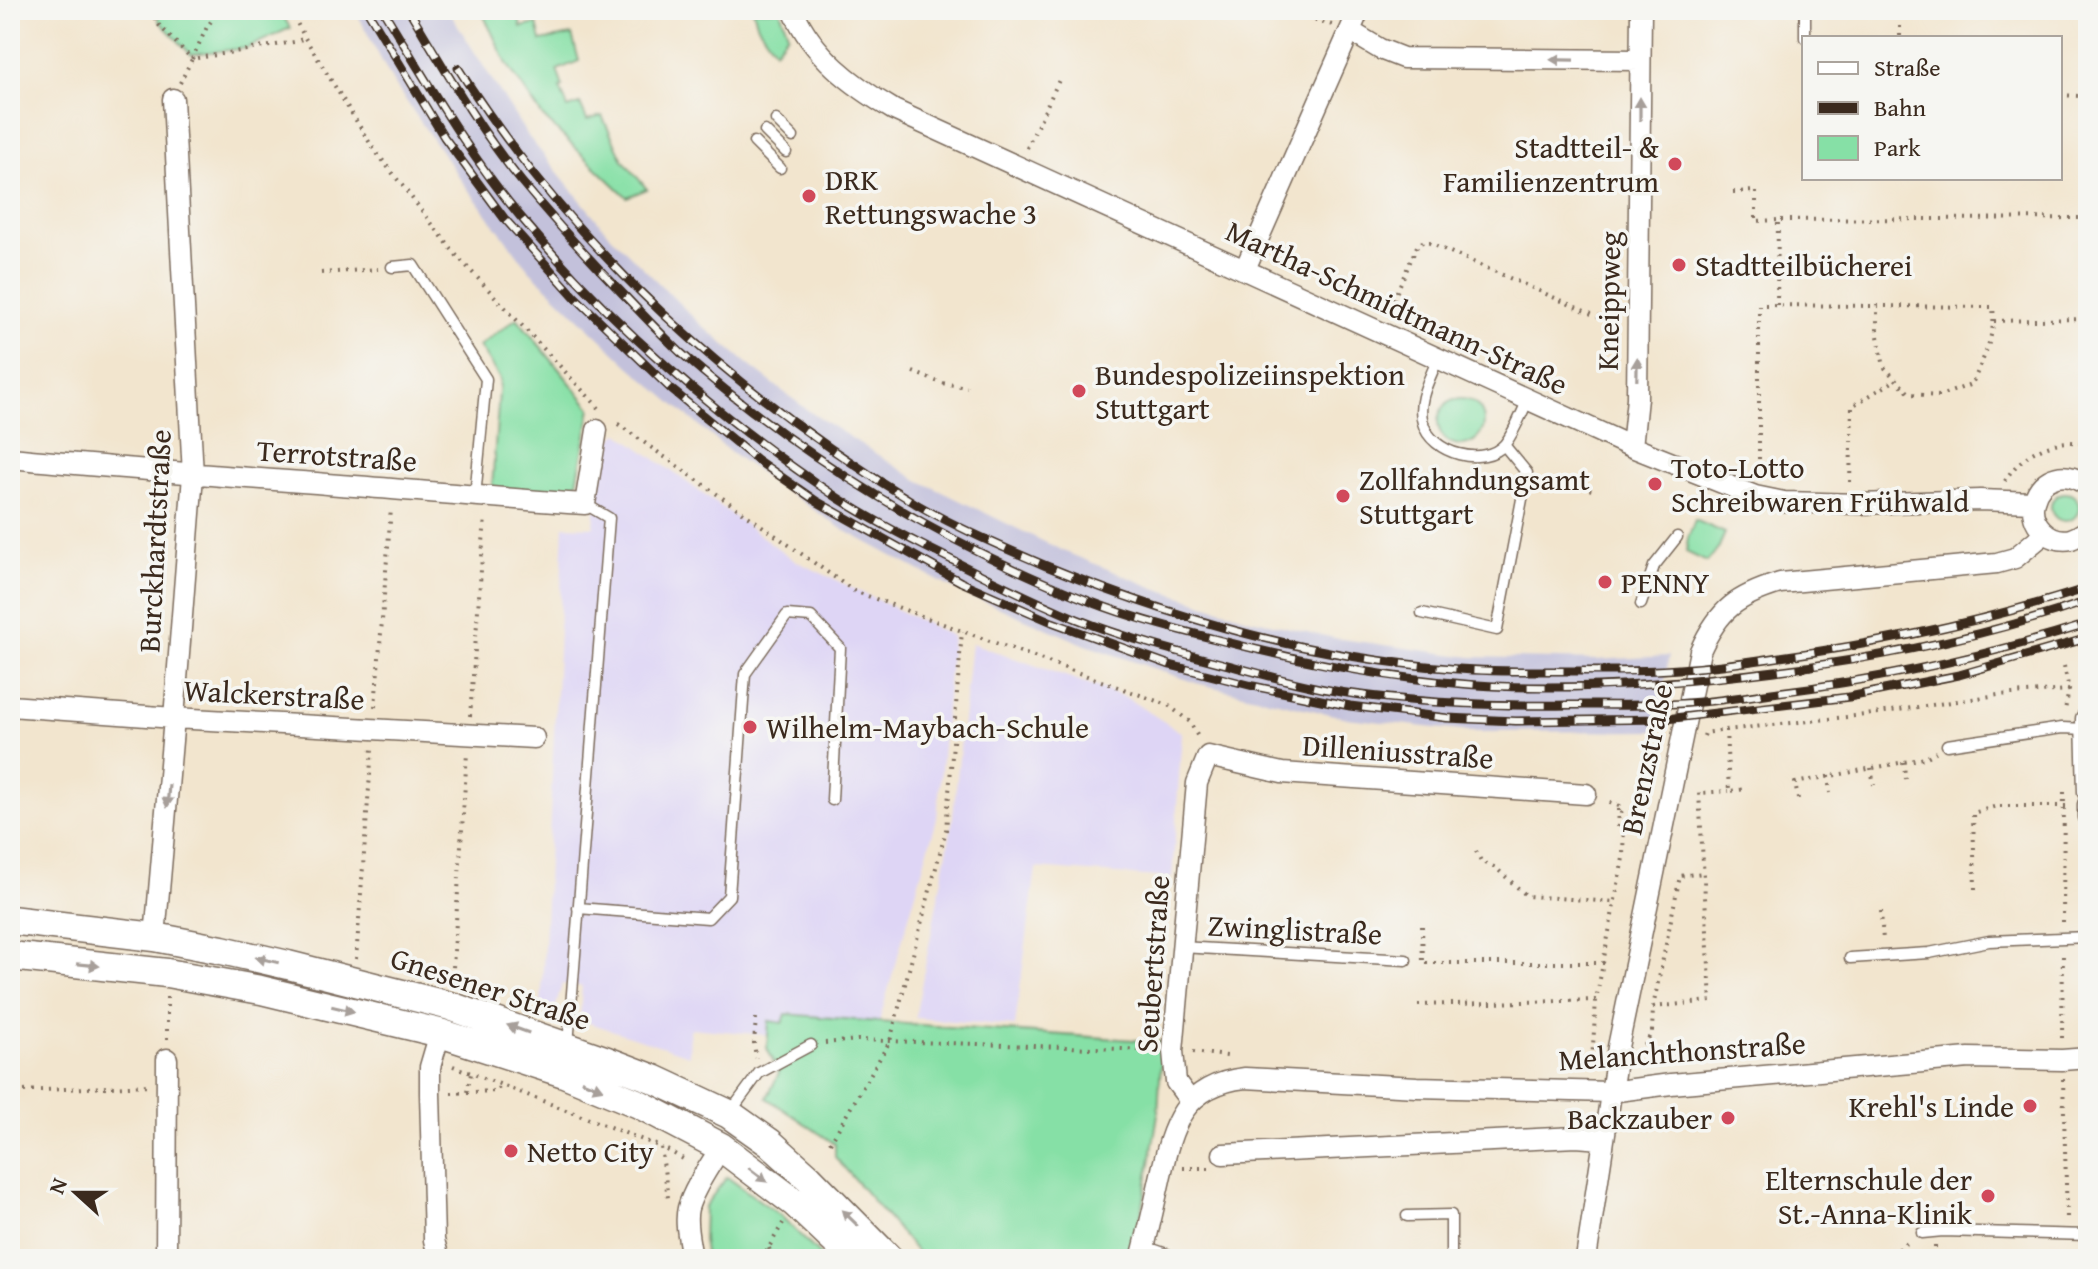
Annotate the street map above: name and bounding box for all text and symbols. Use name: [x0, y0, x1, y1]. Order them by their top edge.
legend: [1802, 36, 2062, 180]
text: Straße: [1874, 50, 1941, 85]
one-way arrow: [1549, 53, 1574, 66]
text: Bahn: [1874, 90, 1926, 125]
one-way arrow: [1633, 96, 1646, 121]
place label: Stadtteil- & Familienzentrum: [1443, 125, 1660, 203]
text: Park: [1874, 130, 1921, 165]
marker: Stadtteil- & Familienzentrum: [1666, 155, 1684, 173]
place label: DRK Rettungswache 3: [825, 157, 1037, 235]
marker: DRK Rettungswache 3: [800, 187, 818, 205]
street label: Martha-Schmidtmann-Straße: [1219, 208, 1575, 406]
street label: Kneippweg: [1585, 231, 1631, 371]
place label: Stadtteilbücherei: [1695, 243, 1912, 287]
marker: Stadtteilbücherei: [1670, 256, 1688, 274]
place label: Bundespolizeiinspektion Stuttgart: [1095, 352, 1405, 430]
one-way arrow: [1631, 356, 1643, 381]
marker: Bundespolizeiinspektion Stuttgart: [1070, 382, 1088, 400]
street label: Terrotstraße: [256, 427, 418, 483]
street label: Burckhardtstraße: [126, 428, 182, 654]
place label: Toto-Lotto Schreibwaren Frühwald: [1671, 445, 1969, 523]
place label: Zollfahndungsamt Stuttgart: [1359, 457, 1590, 535]
marker: Toto-Lotto Schreibwaren Frühwald: [1646, 475, 1664, 493]
marker: Zollfahndungsamt Stuttgart: [1334, 487, 1352, 505]
place label: PENNY: [1621, 560, 1710, 604]
marker: PENNY: [1596, 573, 1614, 591]
street label: Walckerstraße: [182, 667, 366, 721]
street label: Brenzstraße: [1609, 679, 1683, 839]
place label: Wilhelm-Maybach-Schule: [766, 705, 1089, 749]
marker: Wilhelm-Maybach-Schule: [741, 718, 759, 736]
street label: Dilleniusstraße: [1301, 722, 1495, 780]
one-way arrow: [161, 784, 174, 809]
street label: Seubertstraße: [1124, 874, 1180, 1054]
street label: Zwinglistraße: [1207, 902, 1383, 956]
street label: Gnesener Straße: [385, 935, 597, 1041]
one-way arrow: [255, 953, 280, 966]
one-way arrow: [75, 958, 100, 971]
one-way arrow: [331, 1003, 356, 1016]
street label: Melanchthonstraße: [1557, 1020, 1807, 1082]
one-way arrow: [506, 1023, 530, 1035]
one-way arrow: [580, 1078, 604, 1091]
place label: Krehl's Linde: [1849, 1084, 2014, 1128]
place label: Backzauber: [1567, 1096, 1712, 1140]
marker: Krehl's Linde: [2021, 1097, 2039, 1115]
marker: Backzauber: [1719, 1109, 1737, 1127]
place label: Netto City: [527, 1129, 654, 1173]
marker: Netto City: [502, 1142, 520, 1160]
north arrow: [36, 1153, 116, 1233]
place label: Elternschule der St.-Anna-Klinik: [1765, 1157, 1973, 1235]
one-way arrow: [748, 1166, 768, 1182]
text: N: [40, 1173, 75, 1198]
marker: Elternschule der St.-Anna-Klinik: [1979, 1187, 1997, 1205]
one-way arrow: [841, 1209, 860, 1227]

